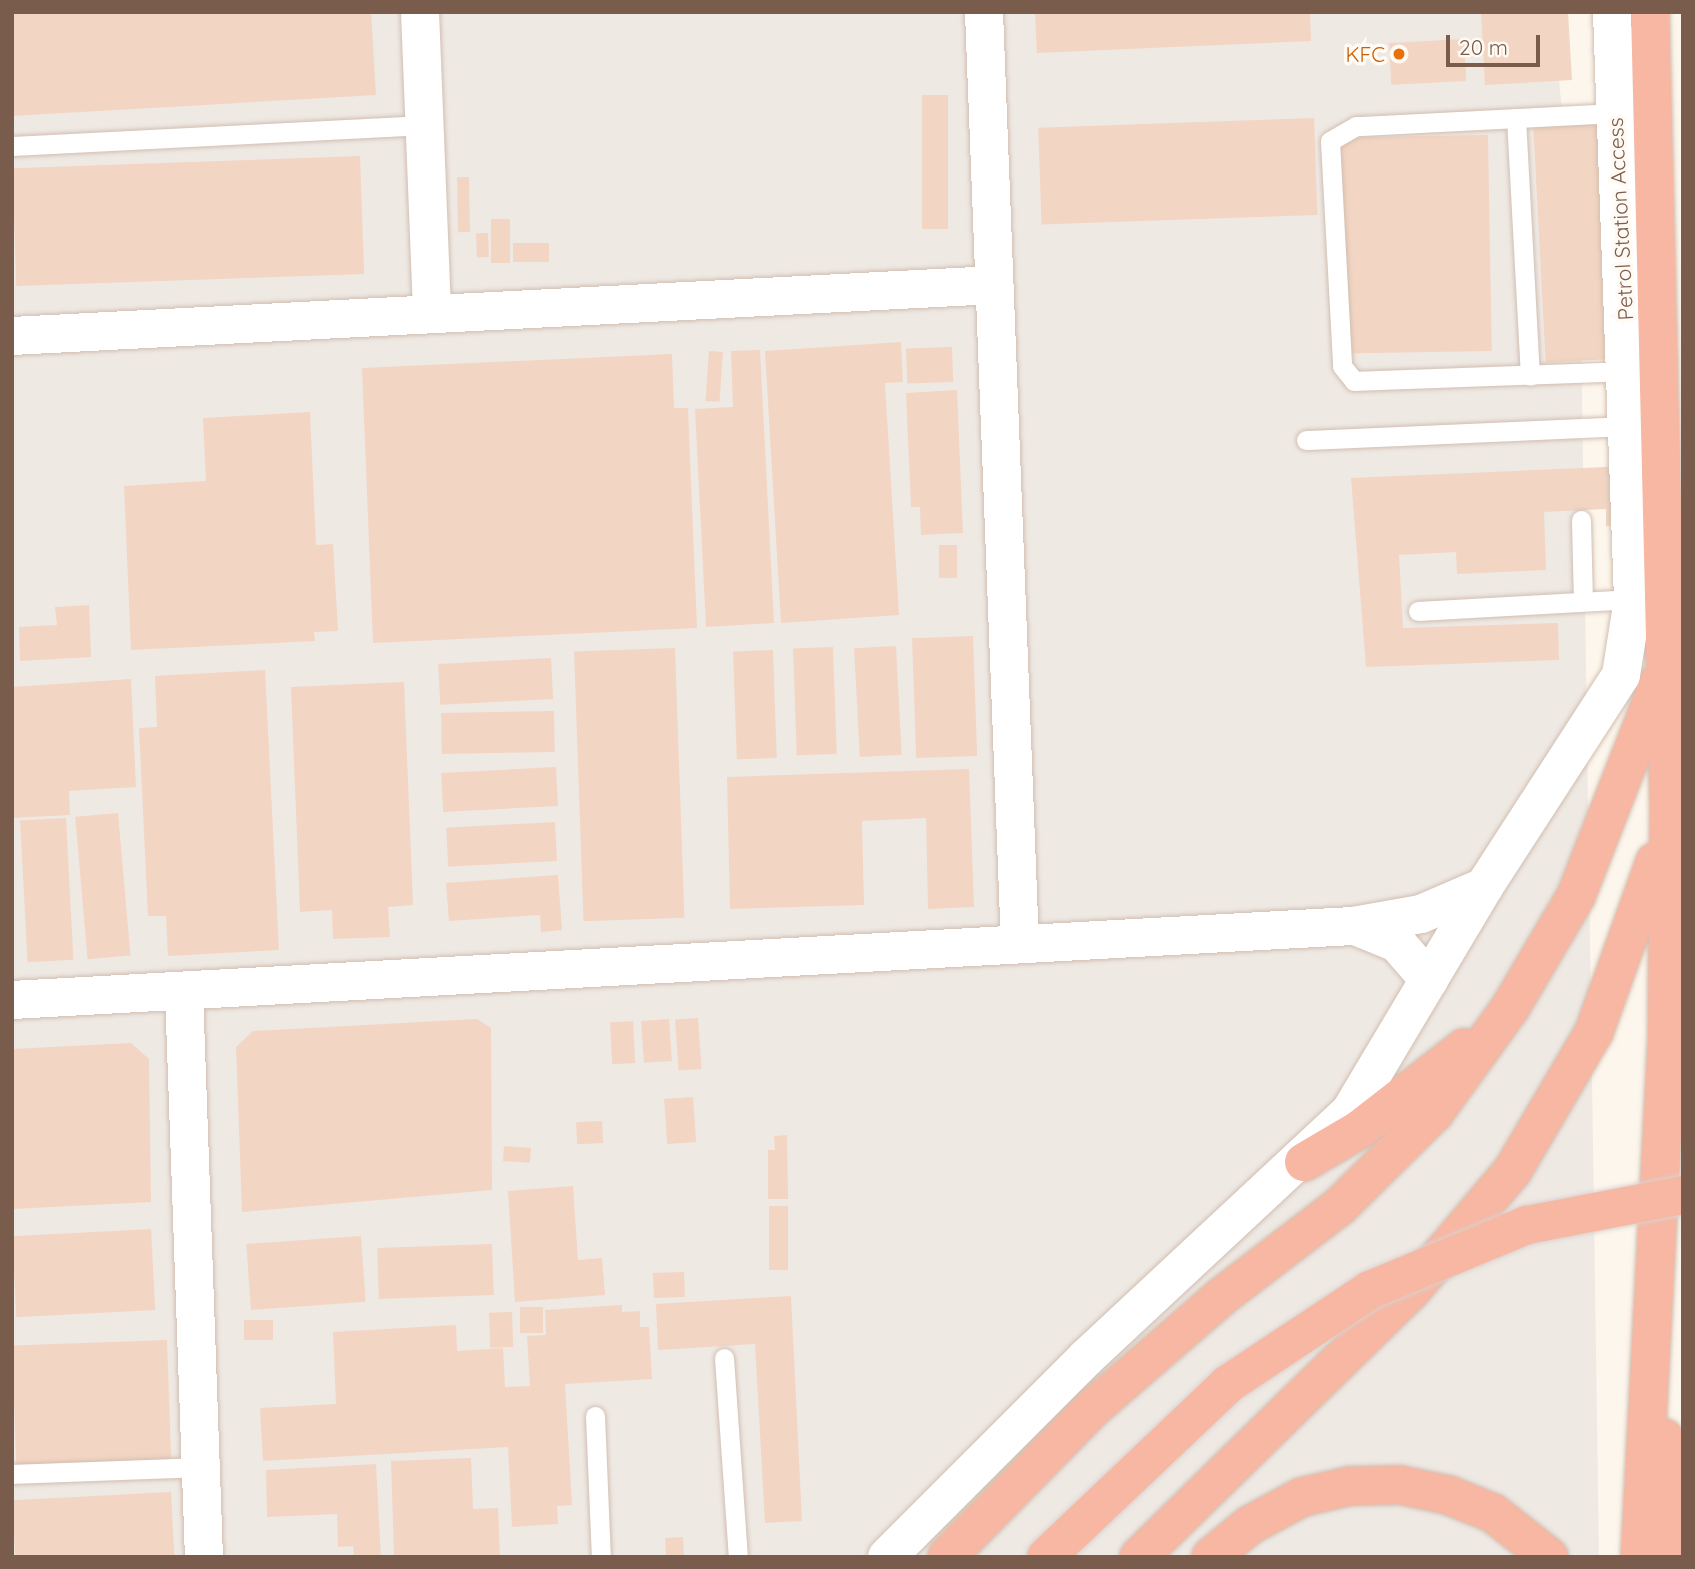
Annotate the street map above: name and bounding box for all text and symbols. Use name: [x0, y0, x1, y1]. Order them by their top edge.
scale bar: [1450, 21, 1544, 65]
text: 20 m: [1459, 34, 1508, 60]
place label: KFC: [1345, 41, 1385, 67]
marker: KFC: [1391, 46, 1407, 62]
street label: Petrol Station Access: [1602, 117, 1638, 321]

